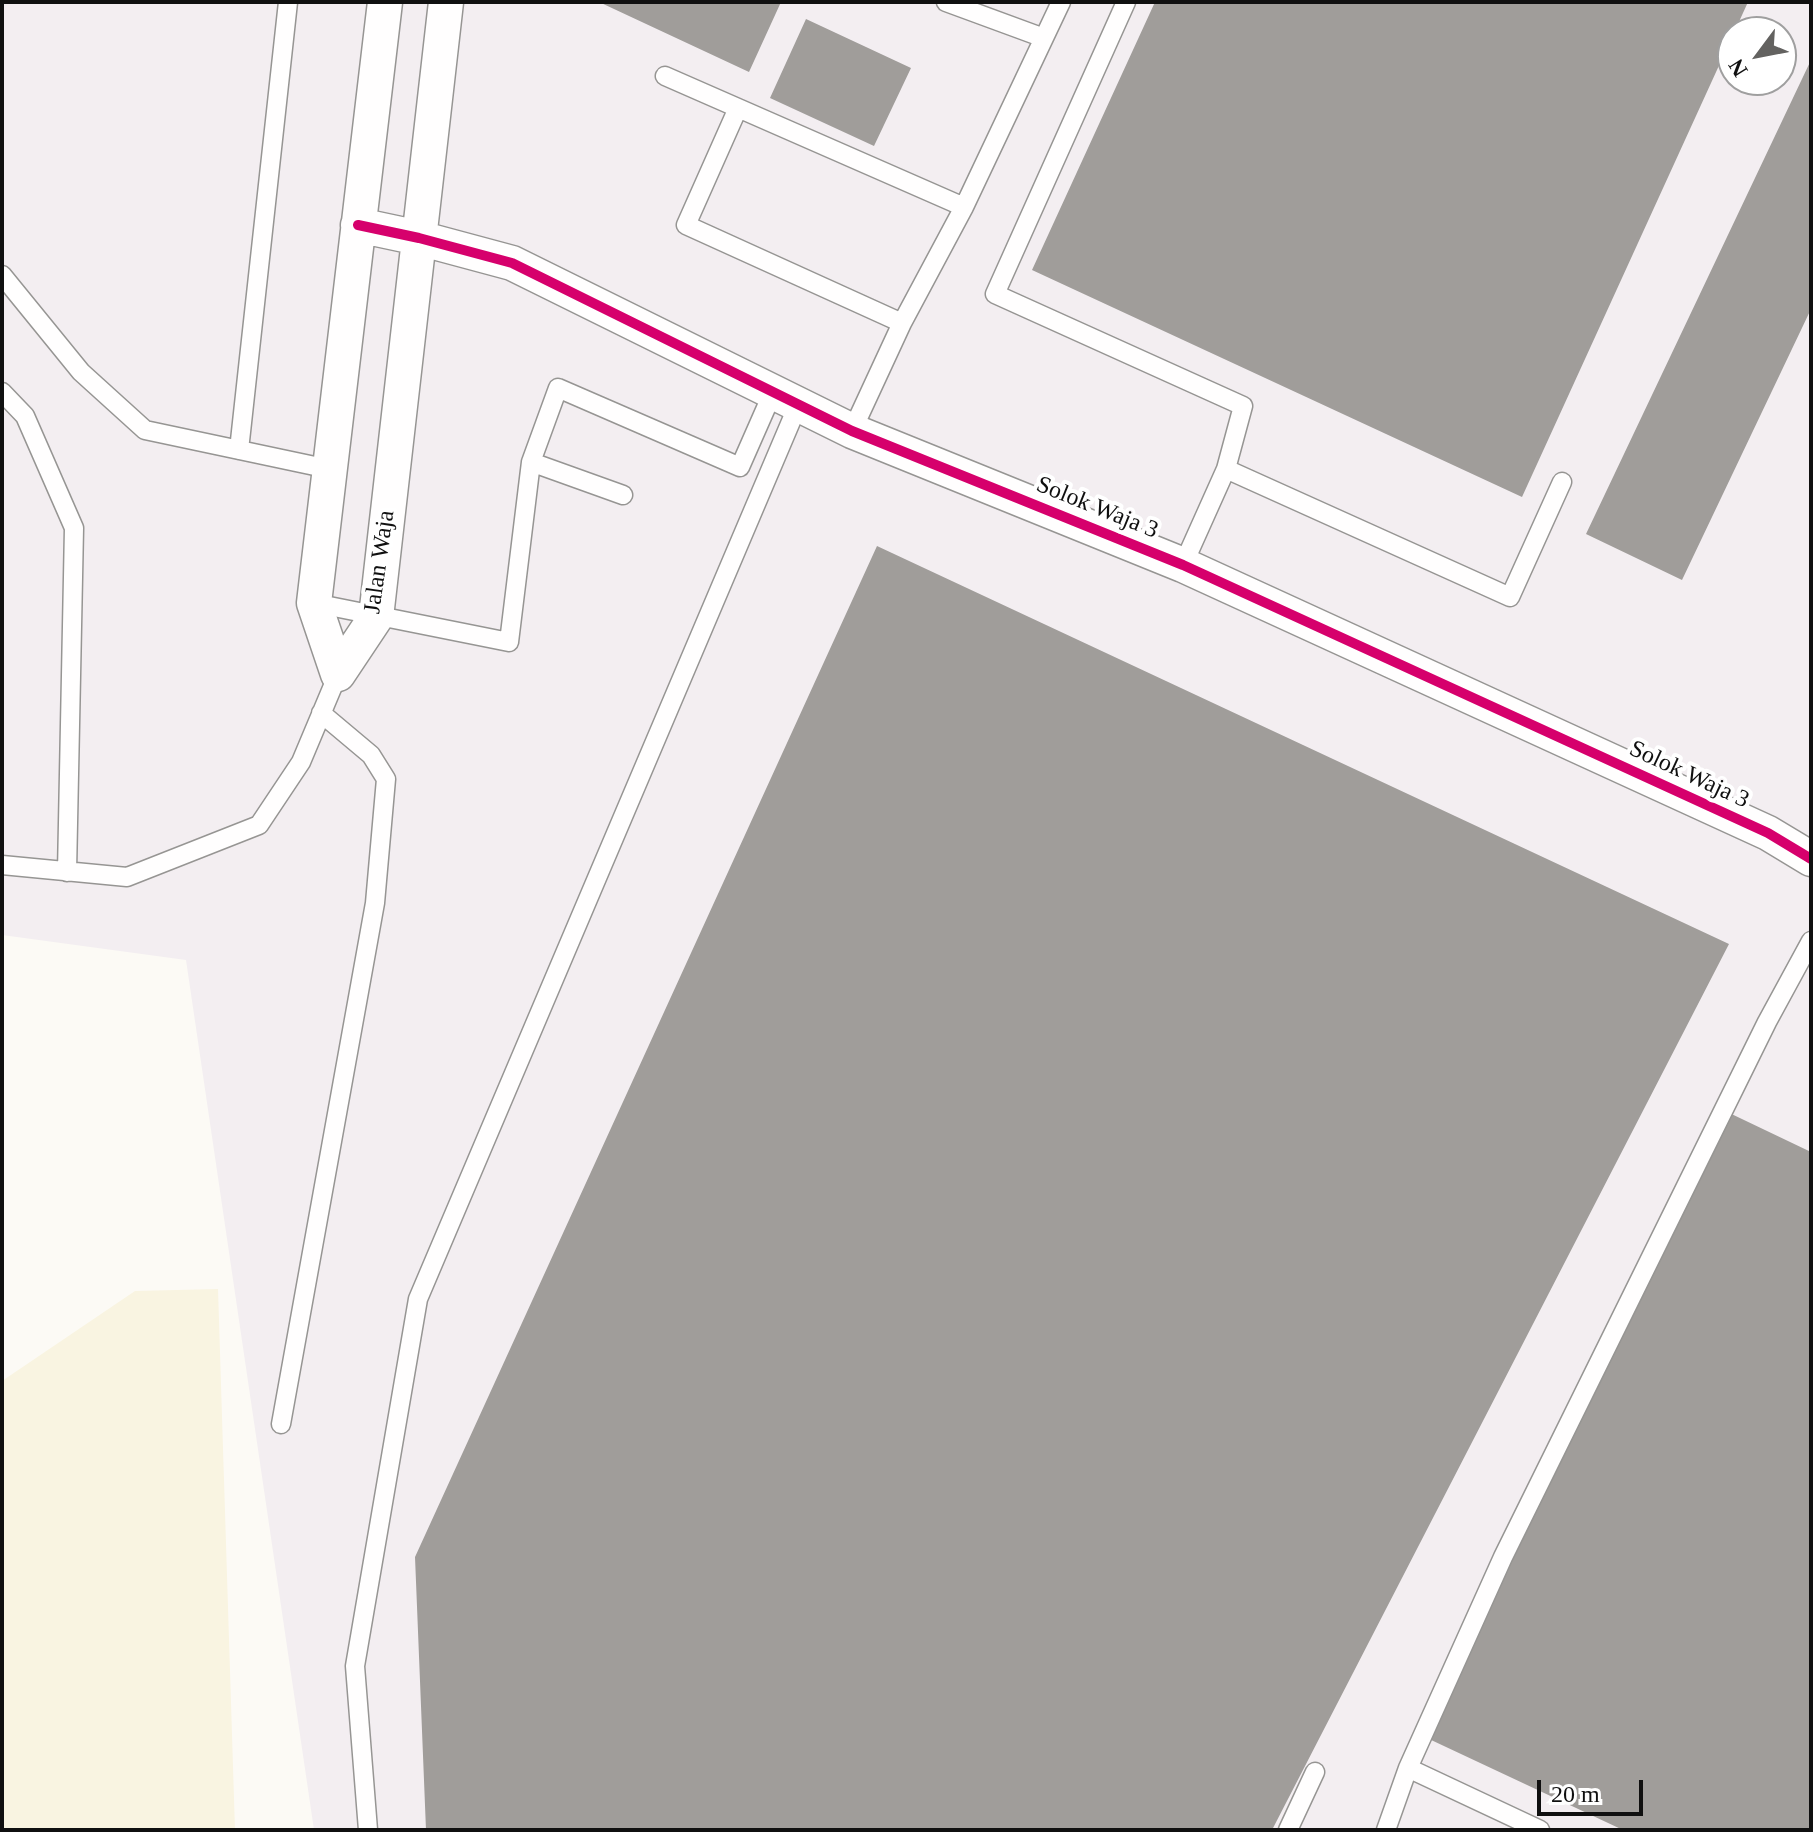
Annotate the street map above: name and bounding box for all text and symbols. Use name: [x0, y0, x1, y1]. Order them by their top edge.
north arrow: [1717, 16, 1797, 96]
text: N: [1723, 55, 1753, 81]
street label: Solok Waja 3: [1032, 471, 1162, 545]
street label: Jalan Waja: [359, 508, 401, 616]
street label: Solok Waja 3: [1625, 735, 1753, 815]
scale bar: [1541, 1764, 1647, 1814]
text: 20 m: [1551, 1781, 1600, 1807]

